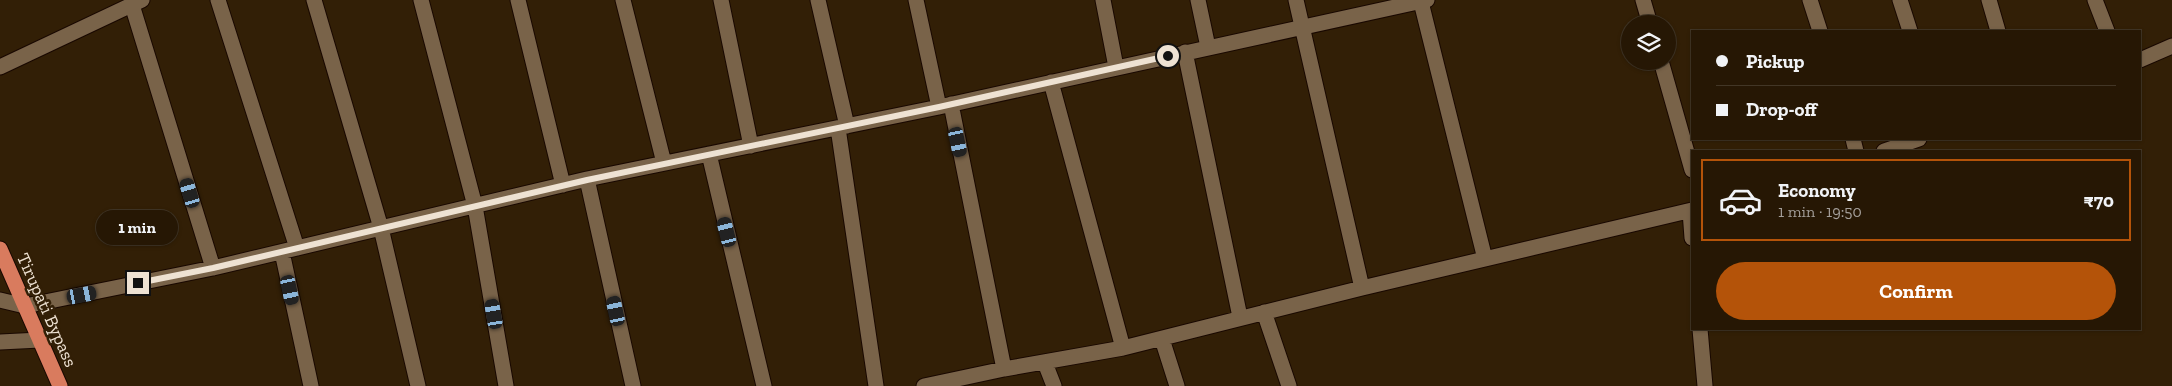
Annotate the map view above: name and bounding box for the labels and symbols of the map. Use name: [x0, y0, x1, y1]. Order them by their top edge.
route start: [1157, 45, 1179, 67]
car: [947, 126, 968, 158]
car: [178, 176, 201, 210]
callout: 1 min: [97, 210, 179, 246]
car: [716, 216, 737, 248]
street label: Tirupati Bypass: [12, 250, 82, 371]
route end: [127, 272, 149, 294]
car: [279, 274, 300, 306]
car: [65, 285, 98, 305]
car: [605, 295, 626, 327]
car: [484, 298, 503, 330]

